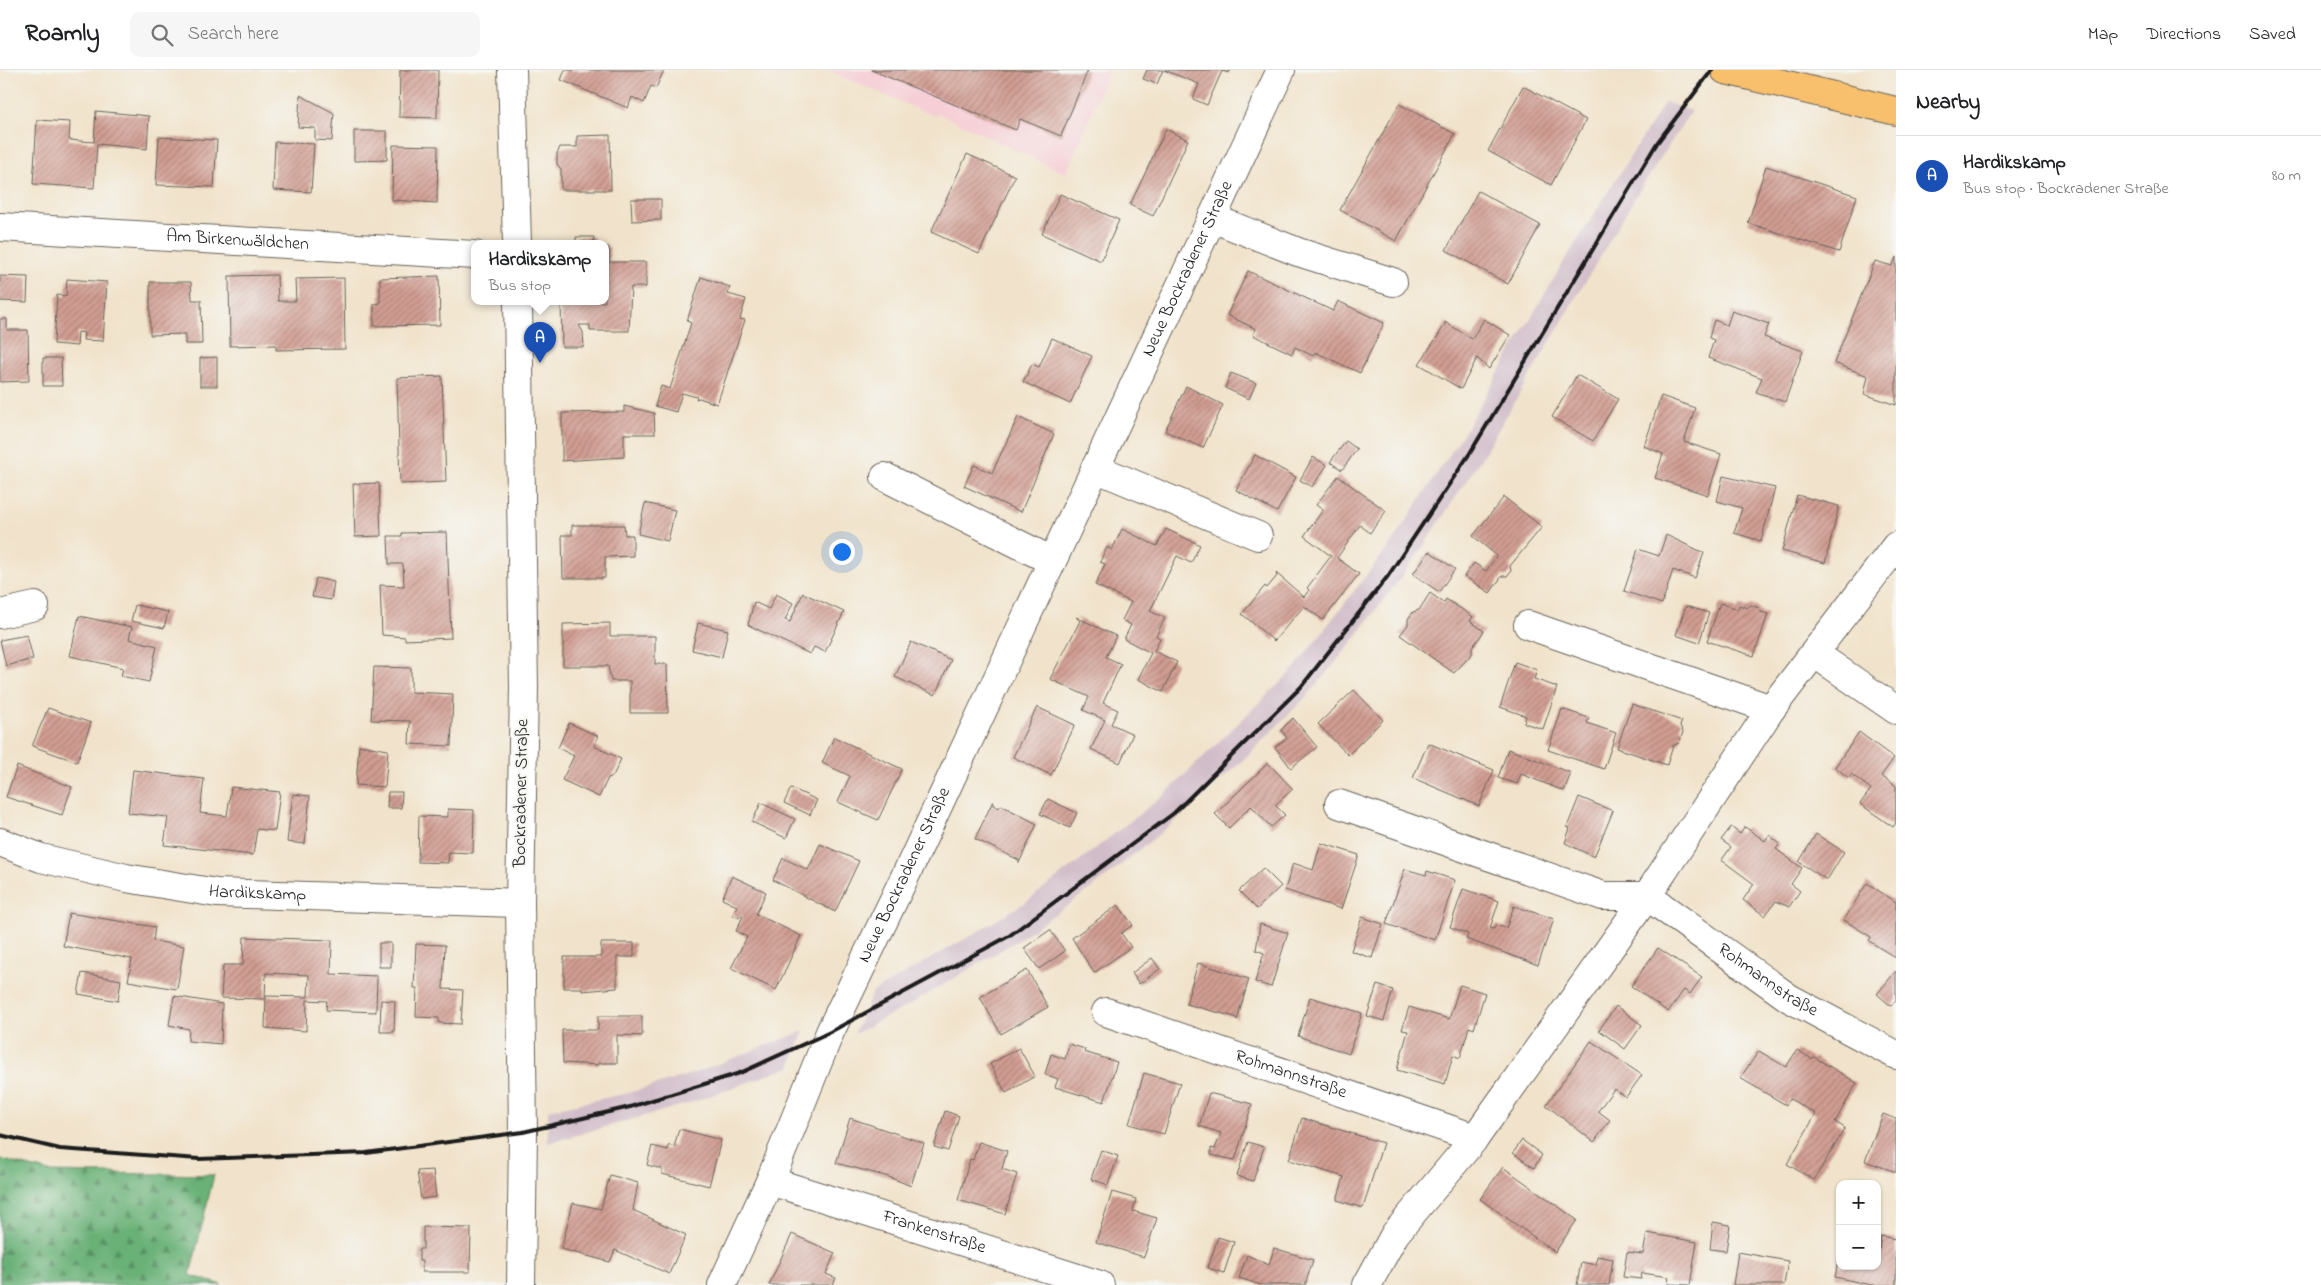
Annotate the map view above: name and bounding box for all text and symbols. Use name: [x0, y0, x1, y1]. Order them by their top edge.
search box: [130, 12, 480, 57]
text: Roamly: [25, 17, 100, 52]
icon: search: [148, 21, 176, 49]
text: Search here: [188, 21, 279, 48]
text: Map: [2088, 22, 2118, 48]
text: Directions: [2146, 22, 2221, 48]
text: Saved: [2249, 22, 2296, 48]
text: Nearby: [1916, 88, 1980, 118]
text: Hardikskamp: [1963, 150, 2066, 177]
text: A: [1927, 164, 1937, 188]
text: 80 m: [2272, 164, 2301, 188]
street label: Neue Bockradener Straße: [1136, 176, 1241, 361]
text: Bus stop · Bockradener Straße: [1963, 177, 2169, 201]
street label: Am Birkenwäldchen: [165, 224, 310, 258]
popup: [471, 240, 609, 305]
text: Hardikskamp: [489, 247, 591, 274]
text: Bus stop: [489, 274, 551, 298]
pin: A: [524, 322, 556, 363]
your location: [829, 539, 855, 565]
street label: Bockradener Straße: [508, 718, 536, 868]
street label: Neue Bockradener Straße: [852, 782, 958, 967]
street label: Hardikskamp: [207, 879, 307, 909]
street label: Rohmannstraße: [1712, 937, 1823, 1024]
street label: Rohmannstraße: [1231, 1044, 1351, 1106]
map controls: [1836, 1180, 1881, 1270]
button: +: [1836, 1180, 1881, 1225]
street label: Frankenstraße: [878, 1204, 990, 1262]
button: −: [1836, 1225, 1881, 1270]

